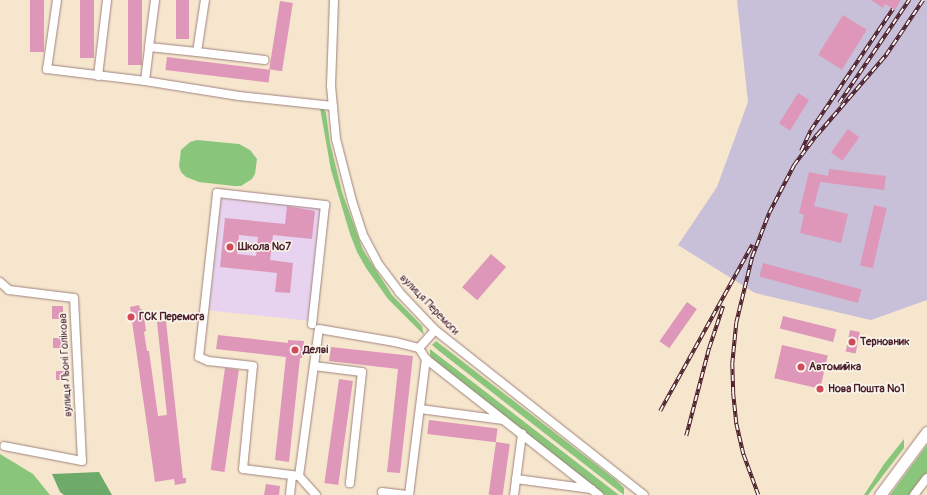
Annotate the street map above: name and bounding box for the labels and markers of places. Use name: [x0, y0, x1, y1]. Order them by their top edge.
place label: Школа №7: [238, 240, 291, 254]
marker: Школа №7: [225, 242, 235, 252]
place label: ГСК Перемога: [139, 310, 204, 324]
marker: ГСК Перемога: [126, 312, 136, 322]
place label: Терновник: [860, 335, 910, 349]
marker: Терновник: [847, 337, 857, 347]
place label: Делві: [303, 343, 328, 357]
marker: Делві: [290, 345, 300, 355]
place label: Автомийка: [809, 360, 861, 374]
marker: Автомийка: [796, 362, 806, 372]
place label: Нова Пошта №1: [828, 382, 905, 396]
marker: Нова Пошта №1: [815, 384, 825, 394]

